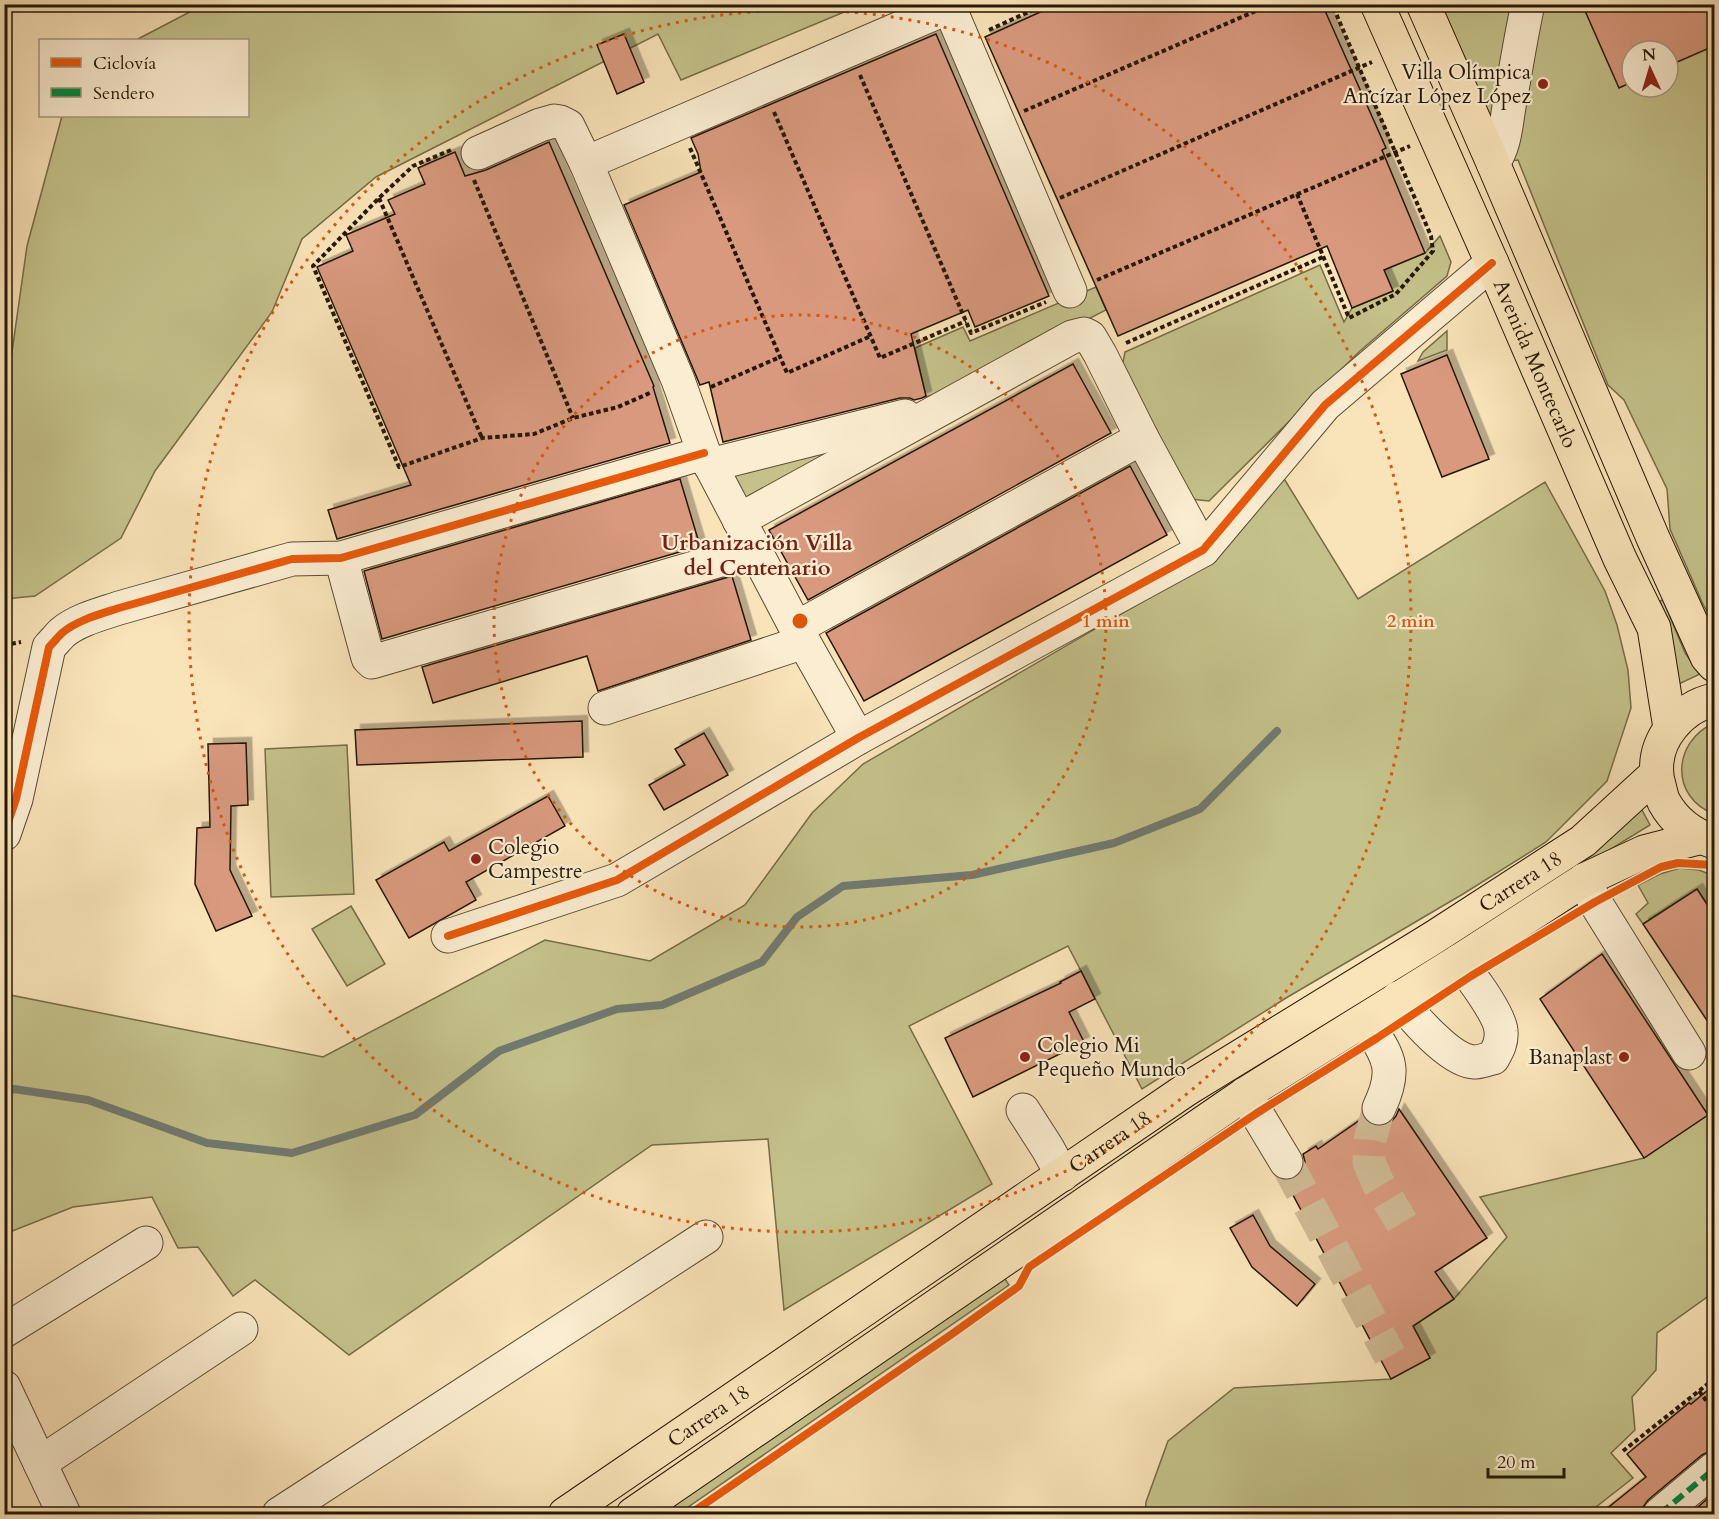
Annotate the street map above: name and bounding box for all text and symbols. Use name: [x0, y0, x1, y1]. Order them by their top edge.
legend: [39, 39, 249, 117]
north arrow: [1620, 39, 1680, 99]
text: N: [1641, 44, 1657, 66]
text: Ciclovía: [93, 51, 157, 76]
place label: Villa Olímpica Ancízar López López: [1343, 58, 1532, 111]
marker: Villa Olímpica Ancízar López López: [1536, 77, 1550, 91]
text: Sendero: [93, 81, 155, 106]
street label: Avenida Montecarlo: [1486, 275, 1585, 453]
district label: Urbanización Villa del Centenario: [661, 528, 853, 583]
text: 1 min: [1082, 609, 1130, 634]
text: 2 min: [1387, 609, 1435, 634]
centre of rings: [790, 611, 810, 631]
place label: Colegio Campestre: [488, 833, 582, 886]
street label: Carrera 18: [1473, 844, 1568, 919]
marker: Colegio Campestre: [469, 852, 483, 866]
place label: Colegio Mi Pequeño Mundo: [1037, 1031, 1186, 1084]
place label: Banaplast: [1528, 1043, 1612, 1072]
marker: Colegio Mi Pequeño Mundo: [1018, 1050, 1032, 1064]
marker: Banaplast: [1617, 1050, 1631, 1064]
street label: Carrera 18: [1063, 1103, 1157, 1180]
street label: Carrera 18: [662, 1377, 756, 1454]
scale bar: [1488, 1441, 1564, 1479]
text: 20 m: [1497, 1450, 1536, 1475]

